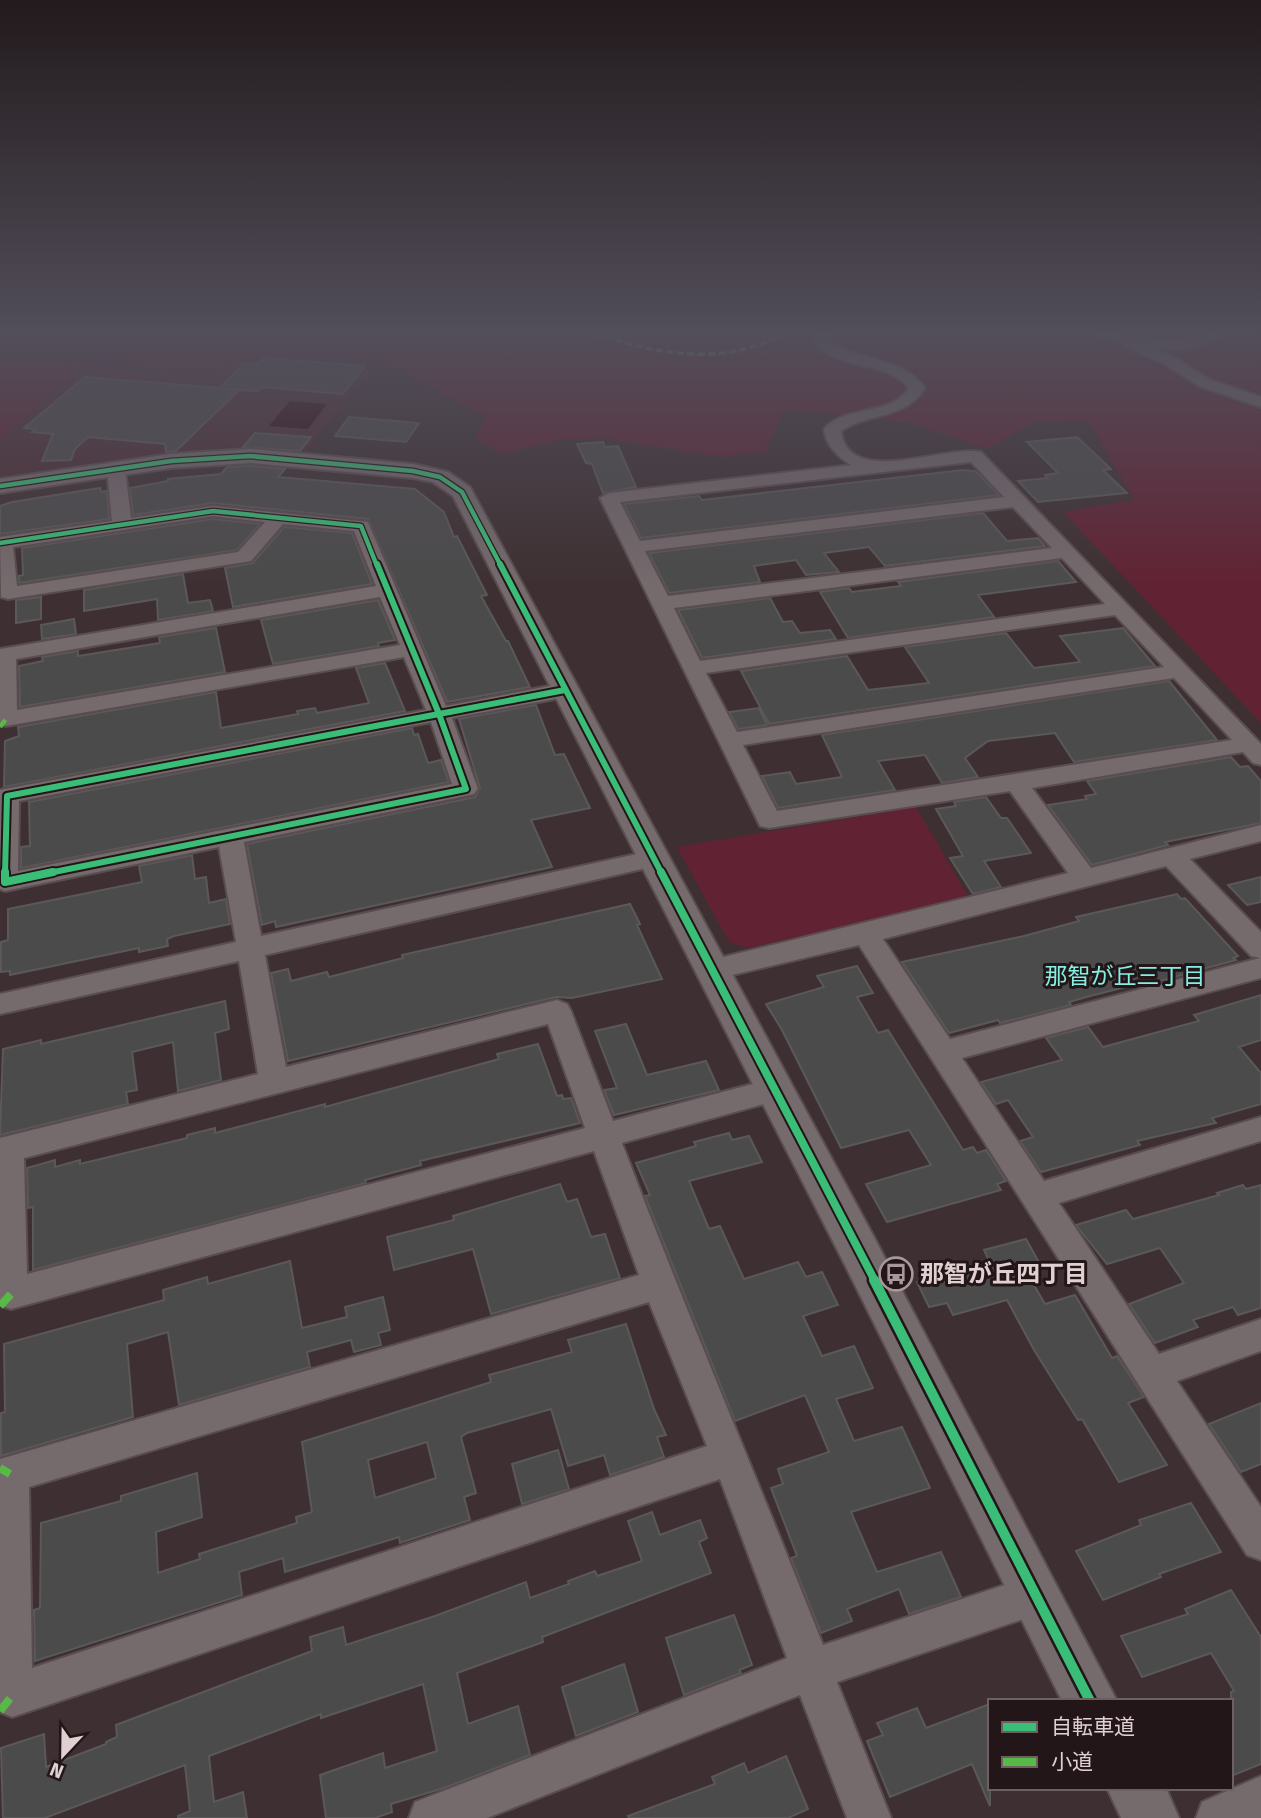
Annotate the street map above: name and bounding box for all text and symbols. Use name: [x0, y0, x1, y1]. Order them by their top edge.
district label: 那智が丘三丁目: [1045, 962, 1206, 990]
bus stop icon: 那智が丘四丁目: [877, 1255, 915, 1293]
place label: 那智が丘四丁目: [920, 1260, 1088, 1288]
legend: [988, 1699, 1233, 1790]
text: 自転車道: [1051, 1714, 1135, 1740]
north arrow: [28, 1720, 98, 1790]
text: 小道: [1051, 1749, 1093, 1775]
text: N: [47, 1757, 67, 1783]

